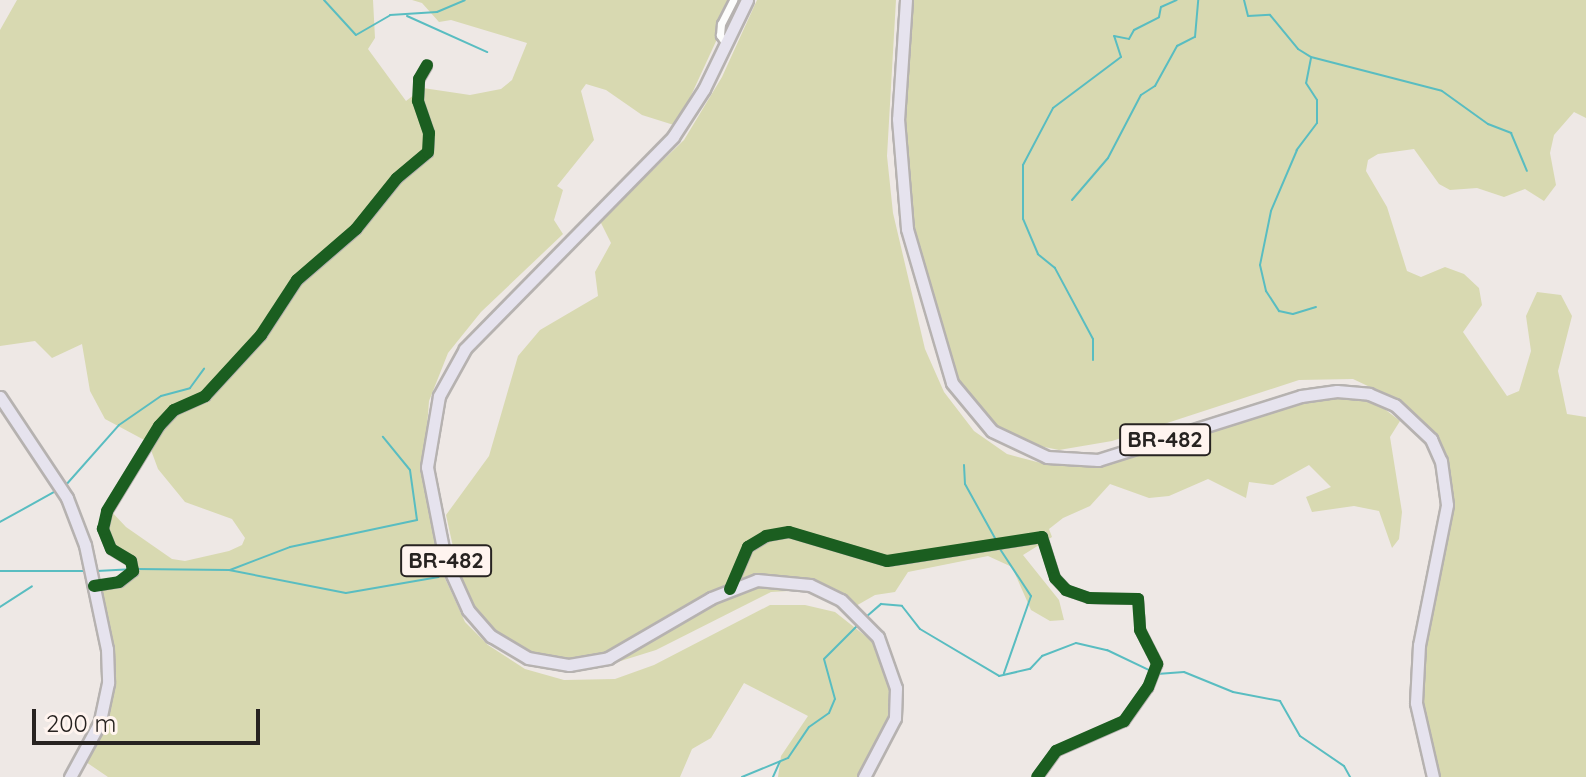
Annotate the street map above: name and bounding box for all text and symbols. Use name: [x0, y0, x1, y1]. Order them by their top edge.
road number: BR-482: [1119, 422, 1211, 458]
road number: BR-482: [400, 543, 492, 579]
scale bar: [36, 693, 264, 743]
text: 200 m: [46, 708, 116, 738]

